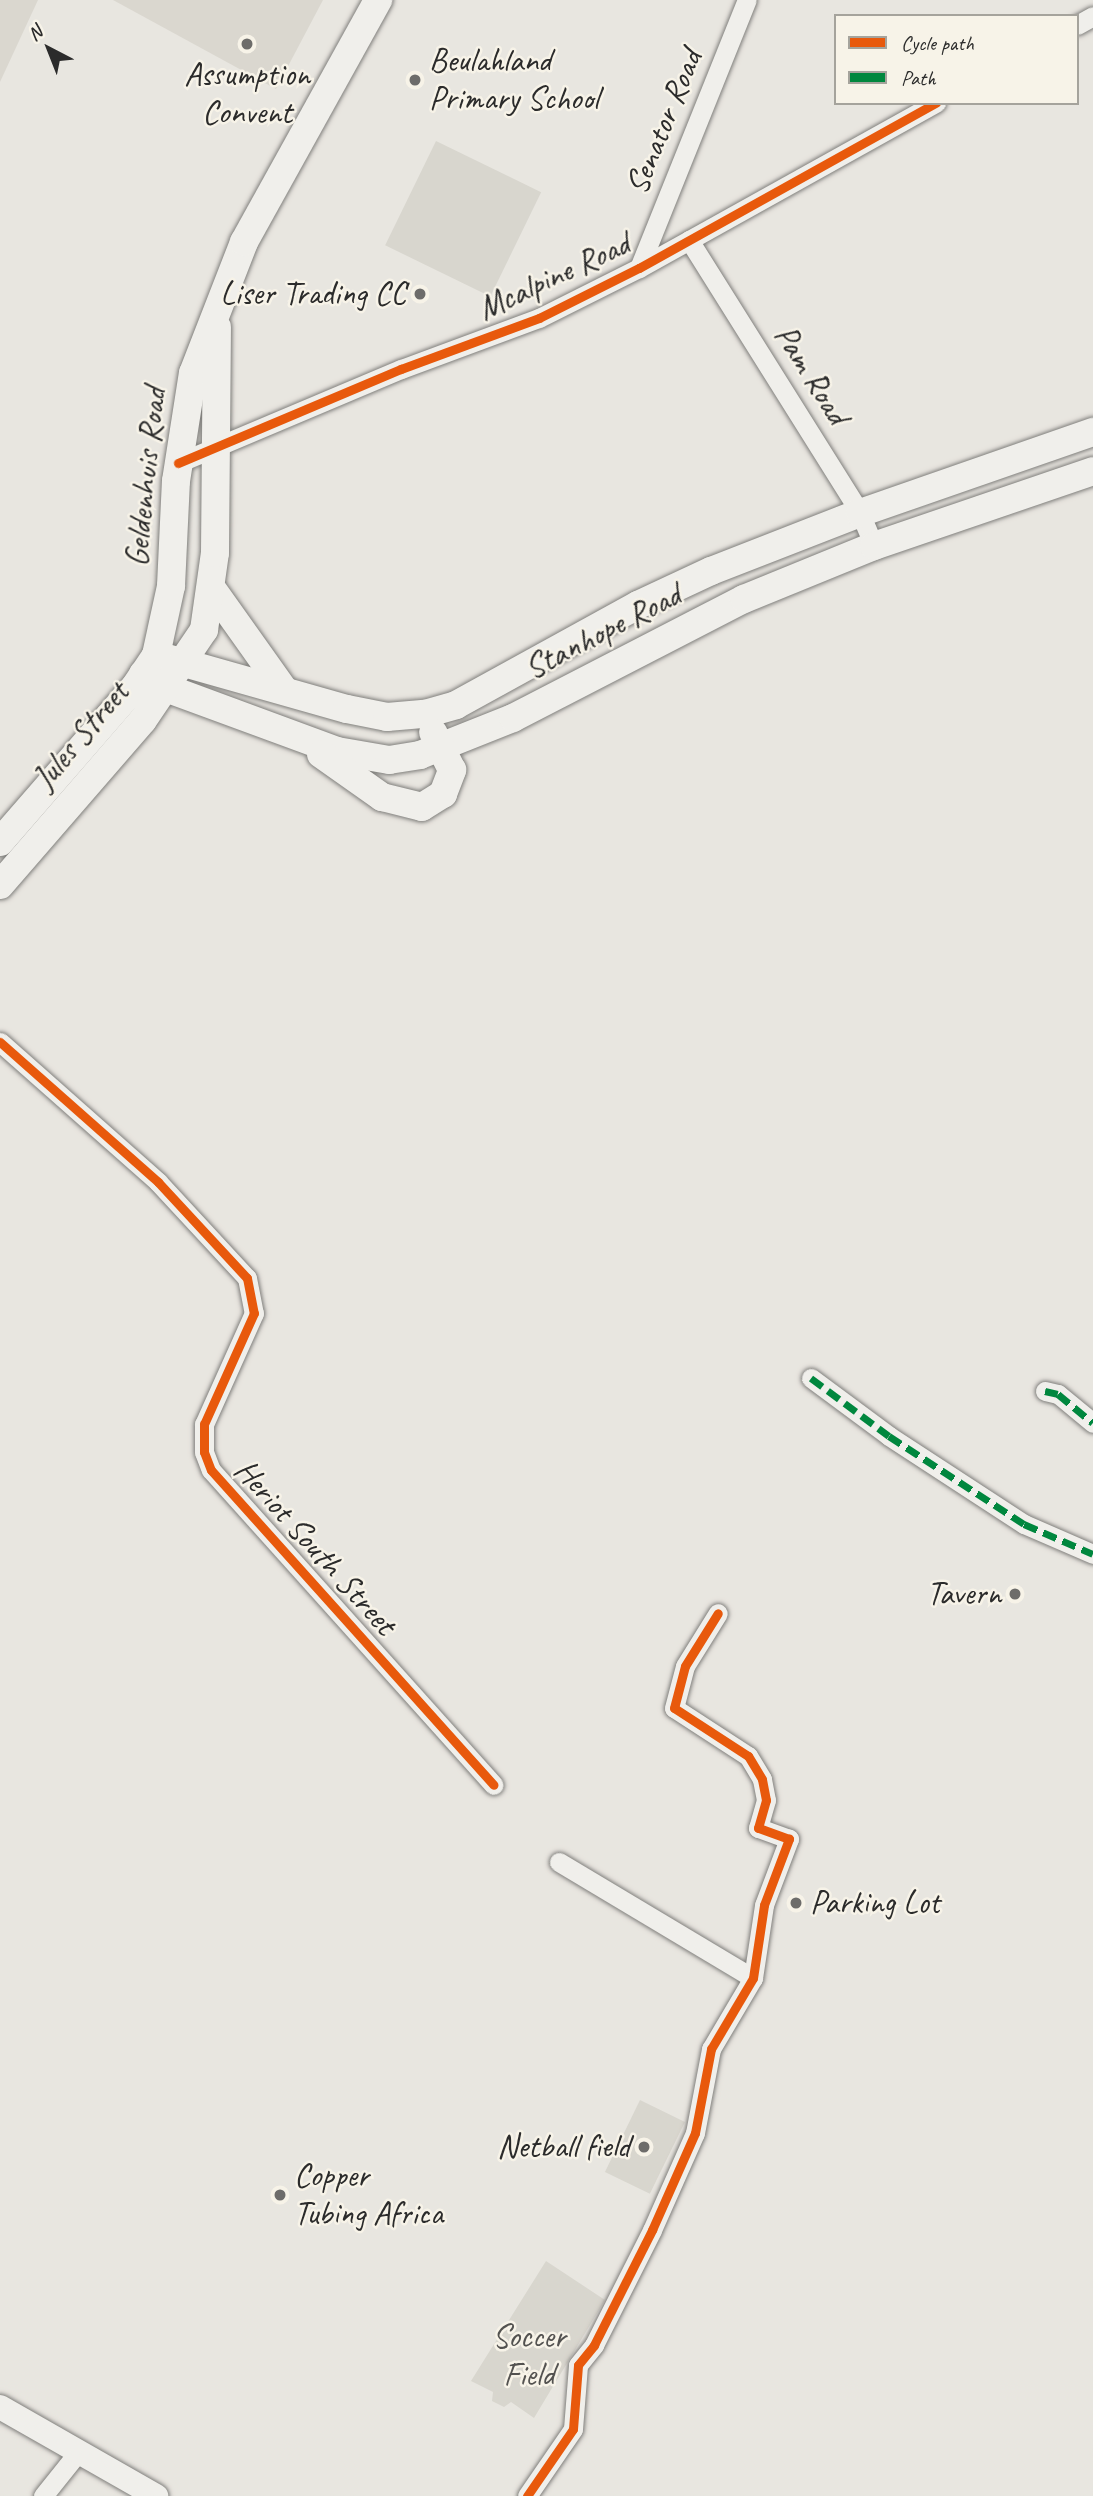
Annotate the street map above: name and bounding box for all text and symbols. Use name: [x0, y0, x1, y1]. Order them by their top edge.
north arrow: [14, 14, 84, 84]
legend: [834, 14, 1079, 105]
text: N: [23, 21, 47, 46]
text: Cycle path: [901, 30, 974, 56]
marker: Assumption Convent: [239, 36, 255, 52]
place label: Beulahland Primary School: [429, 41, 598, 119]
street label: Senator Road: [617, 44, 711, 200]
place label: Assumption Convent: [184, 55, 310, 133]
text: Path: [901, 65, 936, 91]
marker: Beulahland Primary School: [407, 72, 423, 88]
street label: Mcalpine Road: [472, 225, 636, 329]
place label: Liser Trading CC: [220, 274, 406, 314]
marker: Liser Trading CC: [412, 286, 428, 302]
street label: Pam Road: [765, 318, 857, 432]
street label: Geldenhuis Road: [117, 386, 175, 568]
street label: Stanhope Road: [518, 576, 688, 688]
street label: Jules Street: [24, 674, 138, 798]
street label: Heriot South Street: [226, 1451, 404, 1643]
place label: Tavern: [927, 1574, 1001, 1614]
marker: Tavern: [1007, 1586, 1023, 1602]
place label: Parking Lot: [810, 1883, 940, 1923]
marker: Parking Lot: [788, 1895, 804, 1911]
place label: Netball field: [497, 2127, 630, 2167]
marker: Netball field: [636, 2139, 652, 2155]
place label: Copper Tubing Africa: [294, 2156, 443, 2234]
marker: Copper Tubing Africa: [272, 2187, 288, 2203]
park label: Soccer Field: [492, 2317, 566, 2395]

